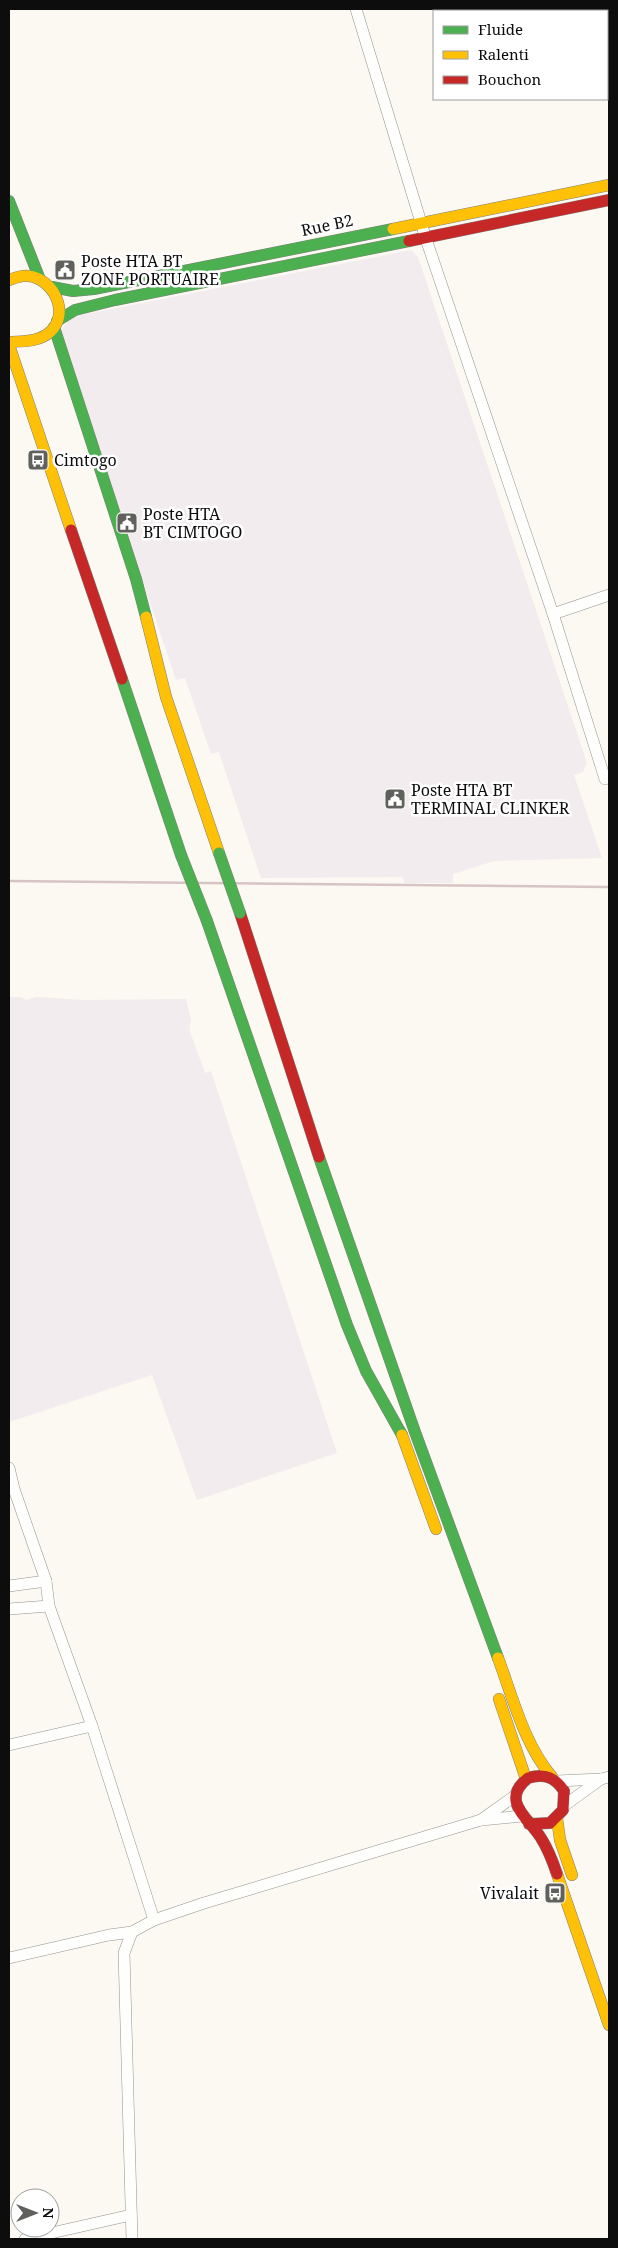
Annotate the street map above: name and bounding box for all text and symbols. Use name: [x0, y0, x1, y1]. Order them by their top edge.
legend: [433, 10, 608, 100]
text: Fluide: [478, 19, 523, 39]
text: Ralenti: [478, 44, 529, 64]
text: Bouchon: [478, 69, 542, 89]
street label: Rue B2: [299, 209, 355, 241]
place label: Poste HTA BT ZONE PORTUAIRE: [81, 250, 219, 290]
public building icon: Poste HTA BT ZONE PORTUAIRE: [53, 258, 77, 282]
bus stop icon: Cimtogo: [26, 448, 50, 472]
place label: Cimtogo: [54, 449, 117, 471]
place label: Poste HTA BT CIMTOGO: [143, 503, 242, 543]
public building icon: Poste HTA BT CIMTOGO: [115, 511, 139, 535]
place label: Poste HTA BT TERMINAL CLINKER: [411, 779, 570, 819]
public building icon: Poste HTA BT TERMINAL CLINKER: [383, 787, 407, 811]
bus stop icon: Vivalait: [543, 1881, 567, 1905]
place label: Vivalait: [480, 1882, 539, 1904]
north arrow: [10, 2188, 60, 2238]
text: N: [39, 2207, 58, 2219]

